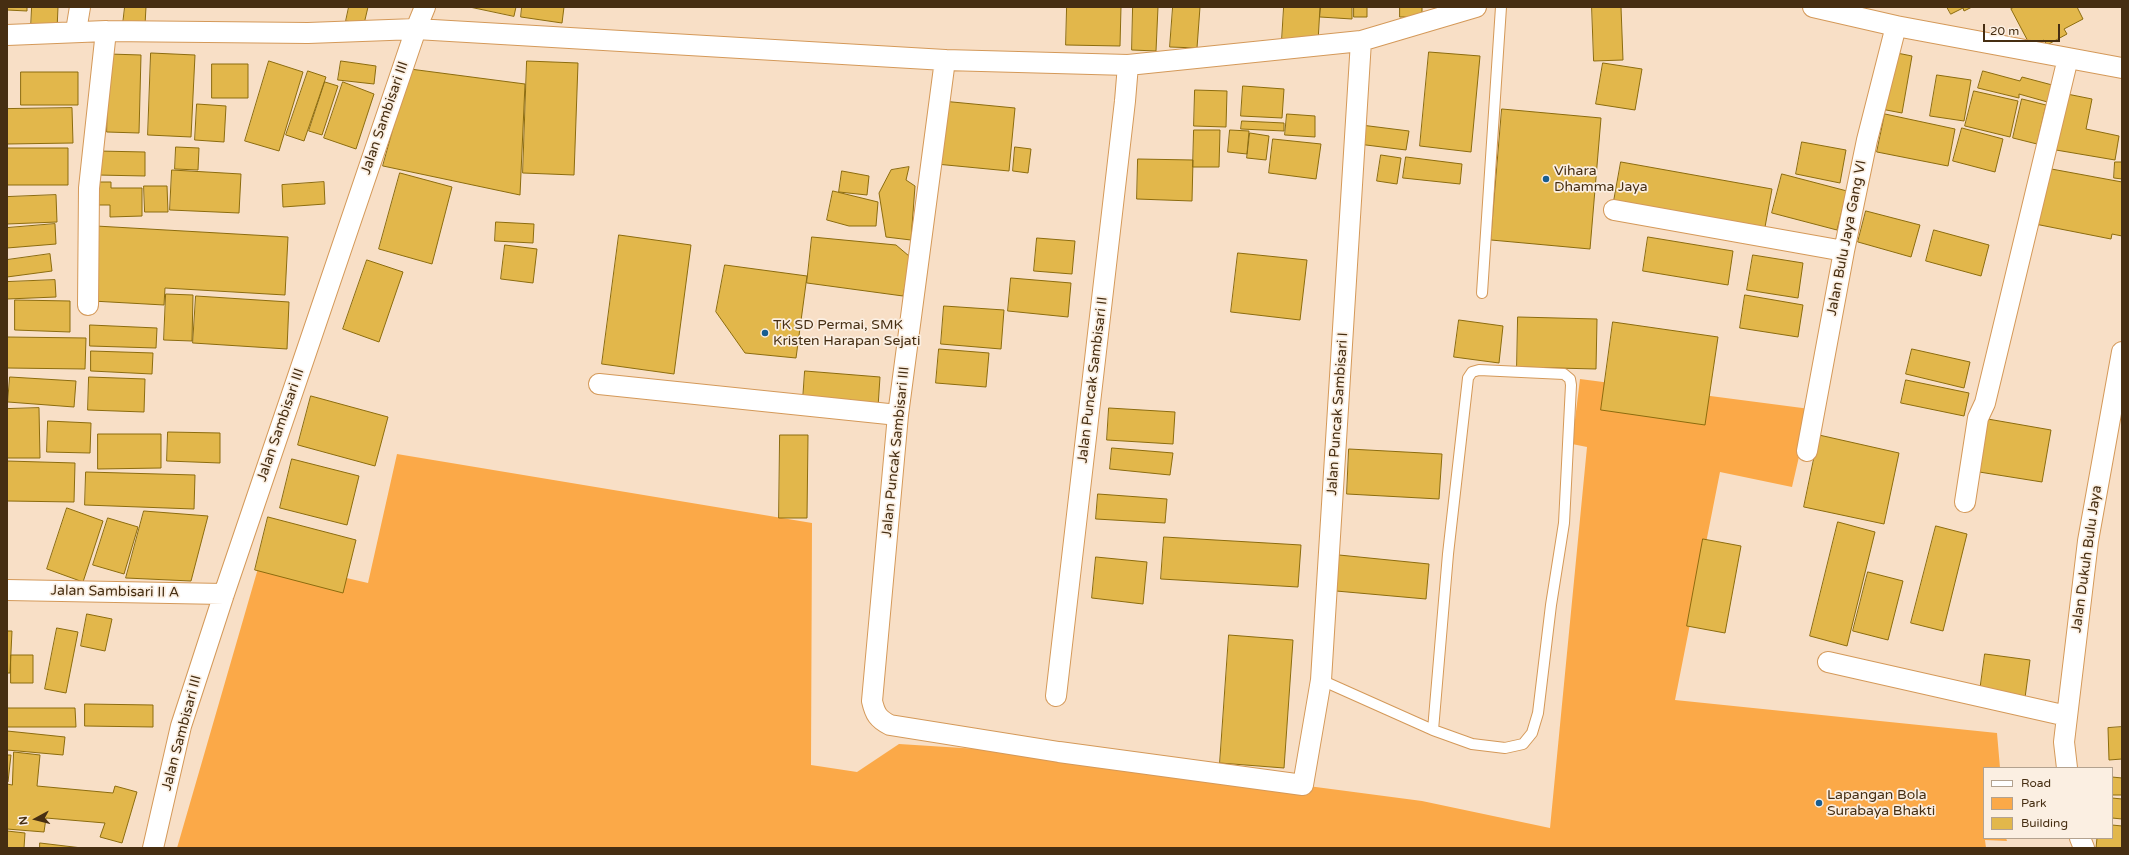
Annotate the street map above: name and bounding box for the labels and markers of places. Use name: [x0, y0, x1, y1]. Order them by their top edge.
place label: Vihara Dhamma Jaya: [1554, 163, 1648, 196]
marker: Vihara Dhamma Jaya: [1541, 174, 1551, 184]
place label: TK SD Permai, SMK Kristen Harapan Sejati: [773, 317, 920, 350]
marker: TK SD Permai, SMK Kristen Harapan Sejati: [760, 328, 770, 338]
place label: Lapangan Bola Surabaya Bhakti: [1827, 787, 1935, 820]
marker: Lapangan Bola Surabaya Bhakti: [1814, 798, 1824, 808]

